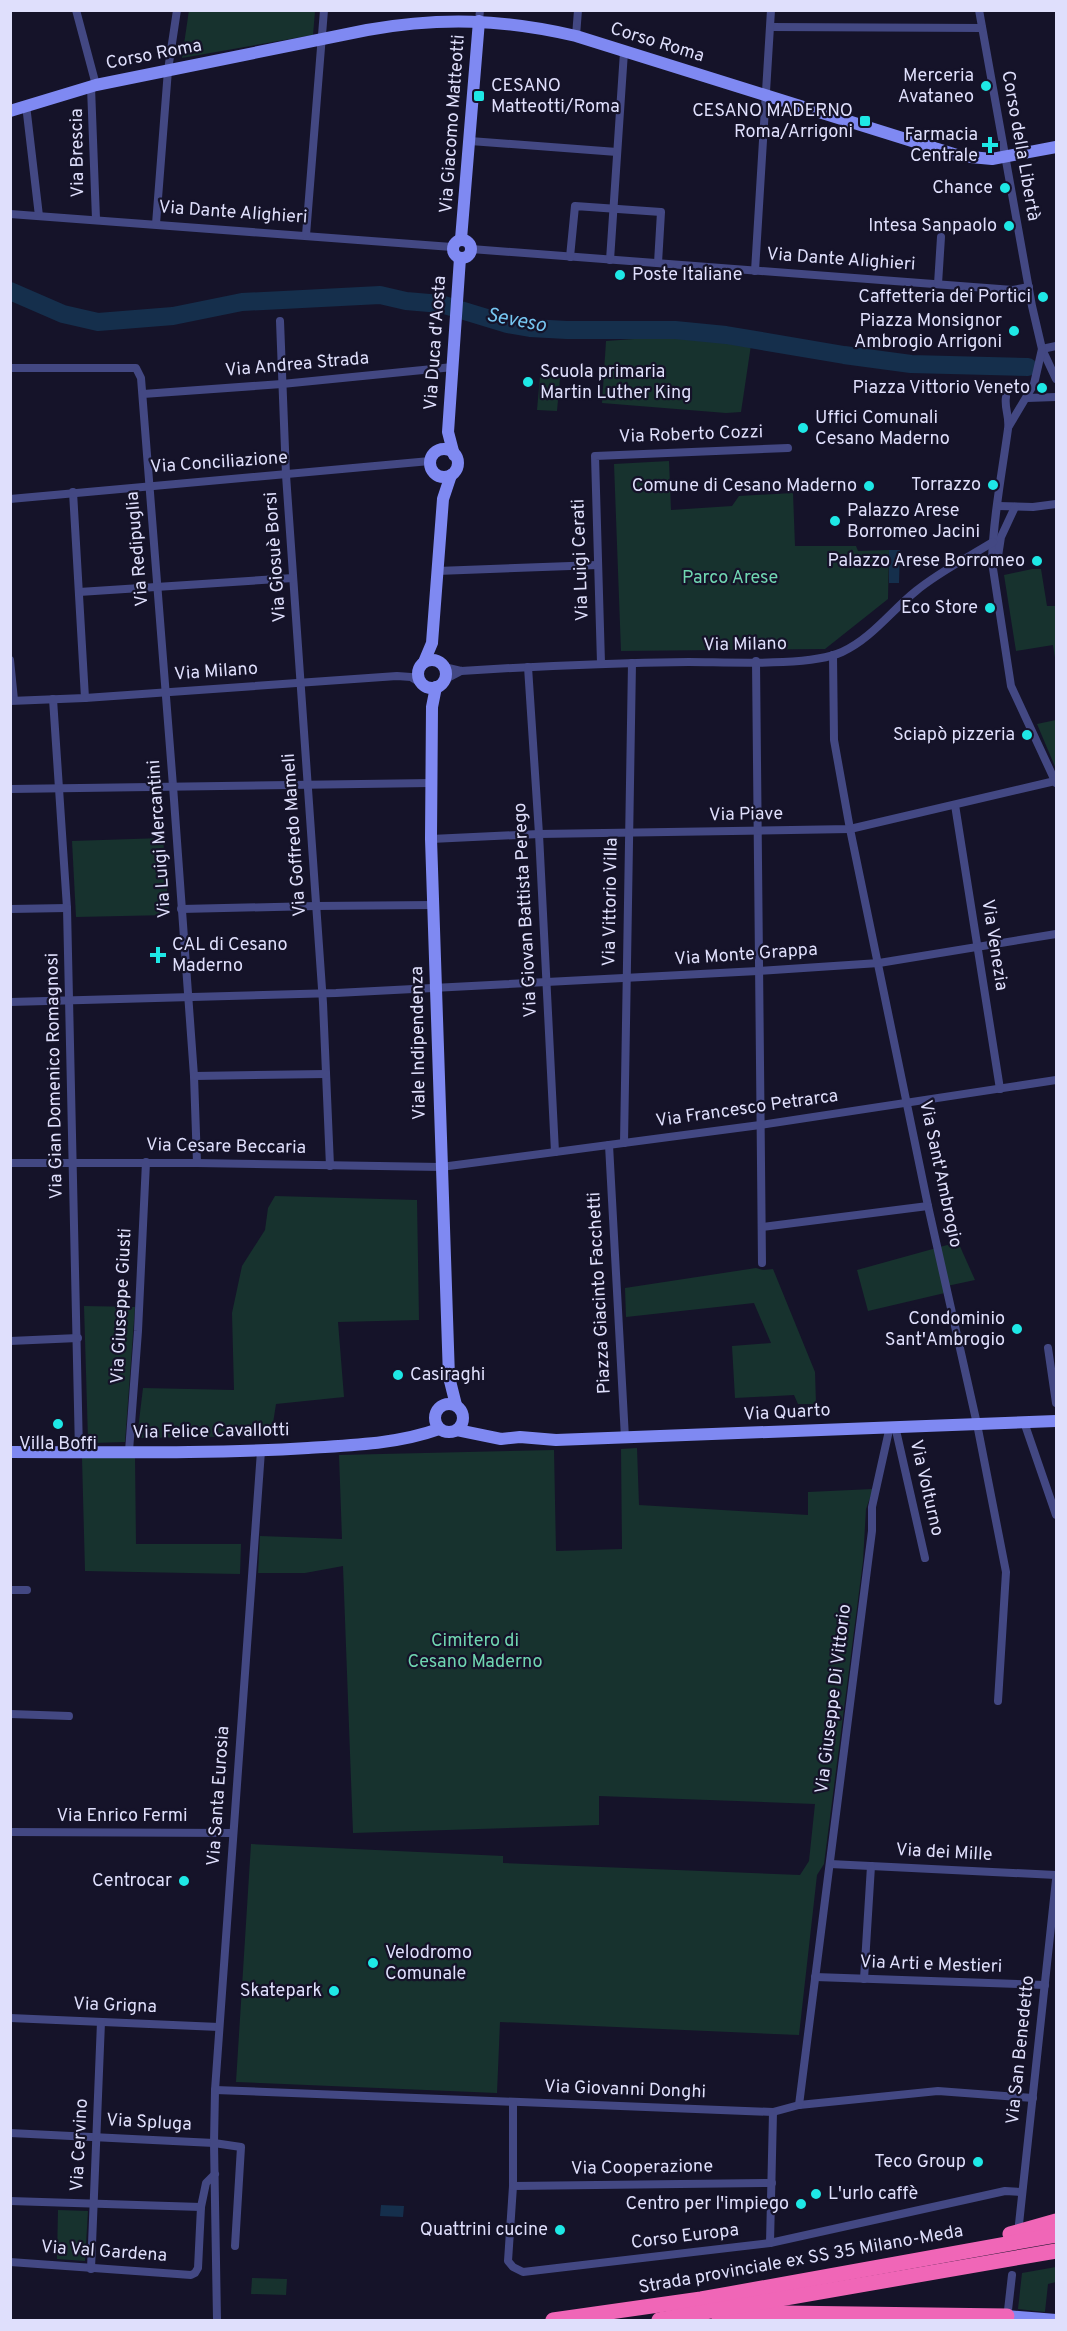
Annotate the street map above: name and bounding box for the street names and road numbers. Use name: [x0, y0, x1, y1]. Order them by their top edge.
street label: Corso Roma: [607, 18, 707, 68]
street label: Corso Roma: [104, 34, 204, 76]
street label: Via Giacomo Matteotti: [435, 34, 471, 214]
street label: Corso della Libertà: [995, 69, 1045, 223]
street label: Via Brescia: [66, 108, 90, 198]
street label: Via Dante Alighieri: [158, 196, 308, 230]
street label: Via Dante Alighieri: [766, 243, 916, 277]
street label: Via Duca d'Aosta: [420, 275, 452, 411]
street label: Via Andrea Strada: [224, 347, 370, 383]
street label: Via Roberto Cozzi: [618, 421, 764, 449]
street label: Via Conciliazione: [149, 447, 289, 479]
street label: Via Redipuglia: [122, 491, 154, 607]
street label: Via Giosuè Borsi: [260, 491, 292, 623]
street label: Via Luigi Cerati: [567, 499, 595, 621]
street label: Via Milano: [703, 633, 787, 657]
street label: Via Milano: [173, 658, 259, 686]
street label: Via Goffredo Mameli: [278, 753, 312, 917]
street label: Via Luigi Mercantini: [143, 759, 177, 919]
street label: Via Giovan Battista Perego: [509, 802, 543, 1018]
street label: Via Piave: [709, 803, 783, 827]
street label: Via Vittorio Villa: [598, 837, 624, 967]
street label: Via Venezia: [975, 898, 1013, 992]
street label: Via Monte Grappa: [674, 939, 818, 971]
street label: Via Gian Domenico Romagnosi: [41, 952, 69, 1200]
street label: Viale Indipendenza: [406, 966, 432, 1120]
street label: Via Francesco Petrarca: [654, 1085, 840, 1133]
street label: Via Sant'Ambrogio: [913, 1098, 967, 1250]
street label: Via Cesare Beccaria: [146, 1134, 306, 1160]
street label: Piazza Giacinto Facchetti: [583, 1191, 617, 1395]
street label: Via Giuseppe Giusti: [106, 1227, 138, 1385]
street label: Via Quarto: [743, 1399, 831, 1427]
street label: Via Felice Cavallotti: [132, 1419, 290, 1445]
street label: Via Volturno: [904, 1438, 948, 1538]
street label: Via Giuseppe Di Vittorio: [811, 1603, 857, 1795]
street label: Via Santa Eurosia: [203, 1725, 235, 1867]
street label: Via Enrico Fermi: [56, 1805, 188, 1828]
street label: Via dei Mille: [895, 1839, 993, 1867]
street label: Via Arti e Mestieri: [859, 1951, 1003, 1979]
street label: Via San Benedetto: [1002, 1974, 1040, 2126]
street label: Via Grigna: [73, 1993, 157, 2019]
street label: Via Giovanni Donghi: [544, 2076, 706, 2104]
street label: Via Cervino: [66, 2098, 94, 2192]
street label: Via Spluga: [106, 2109, 192, 2137]
street label: Via Cooperazione: [571, 2155, 713, 2181]
street label: Corso Europa: [630, 2219, 740, 2255]
street label: Strada provinciale ex SS 35 Milano-Meda: [637, 2220, 965, 2300]
street label: Via Val Gardena: [40, 2236, 168, 2268]

